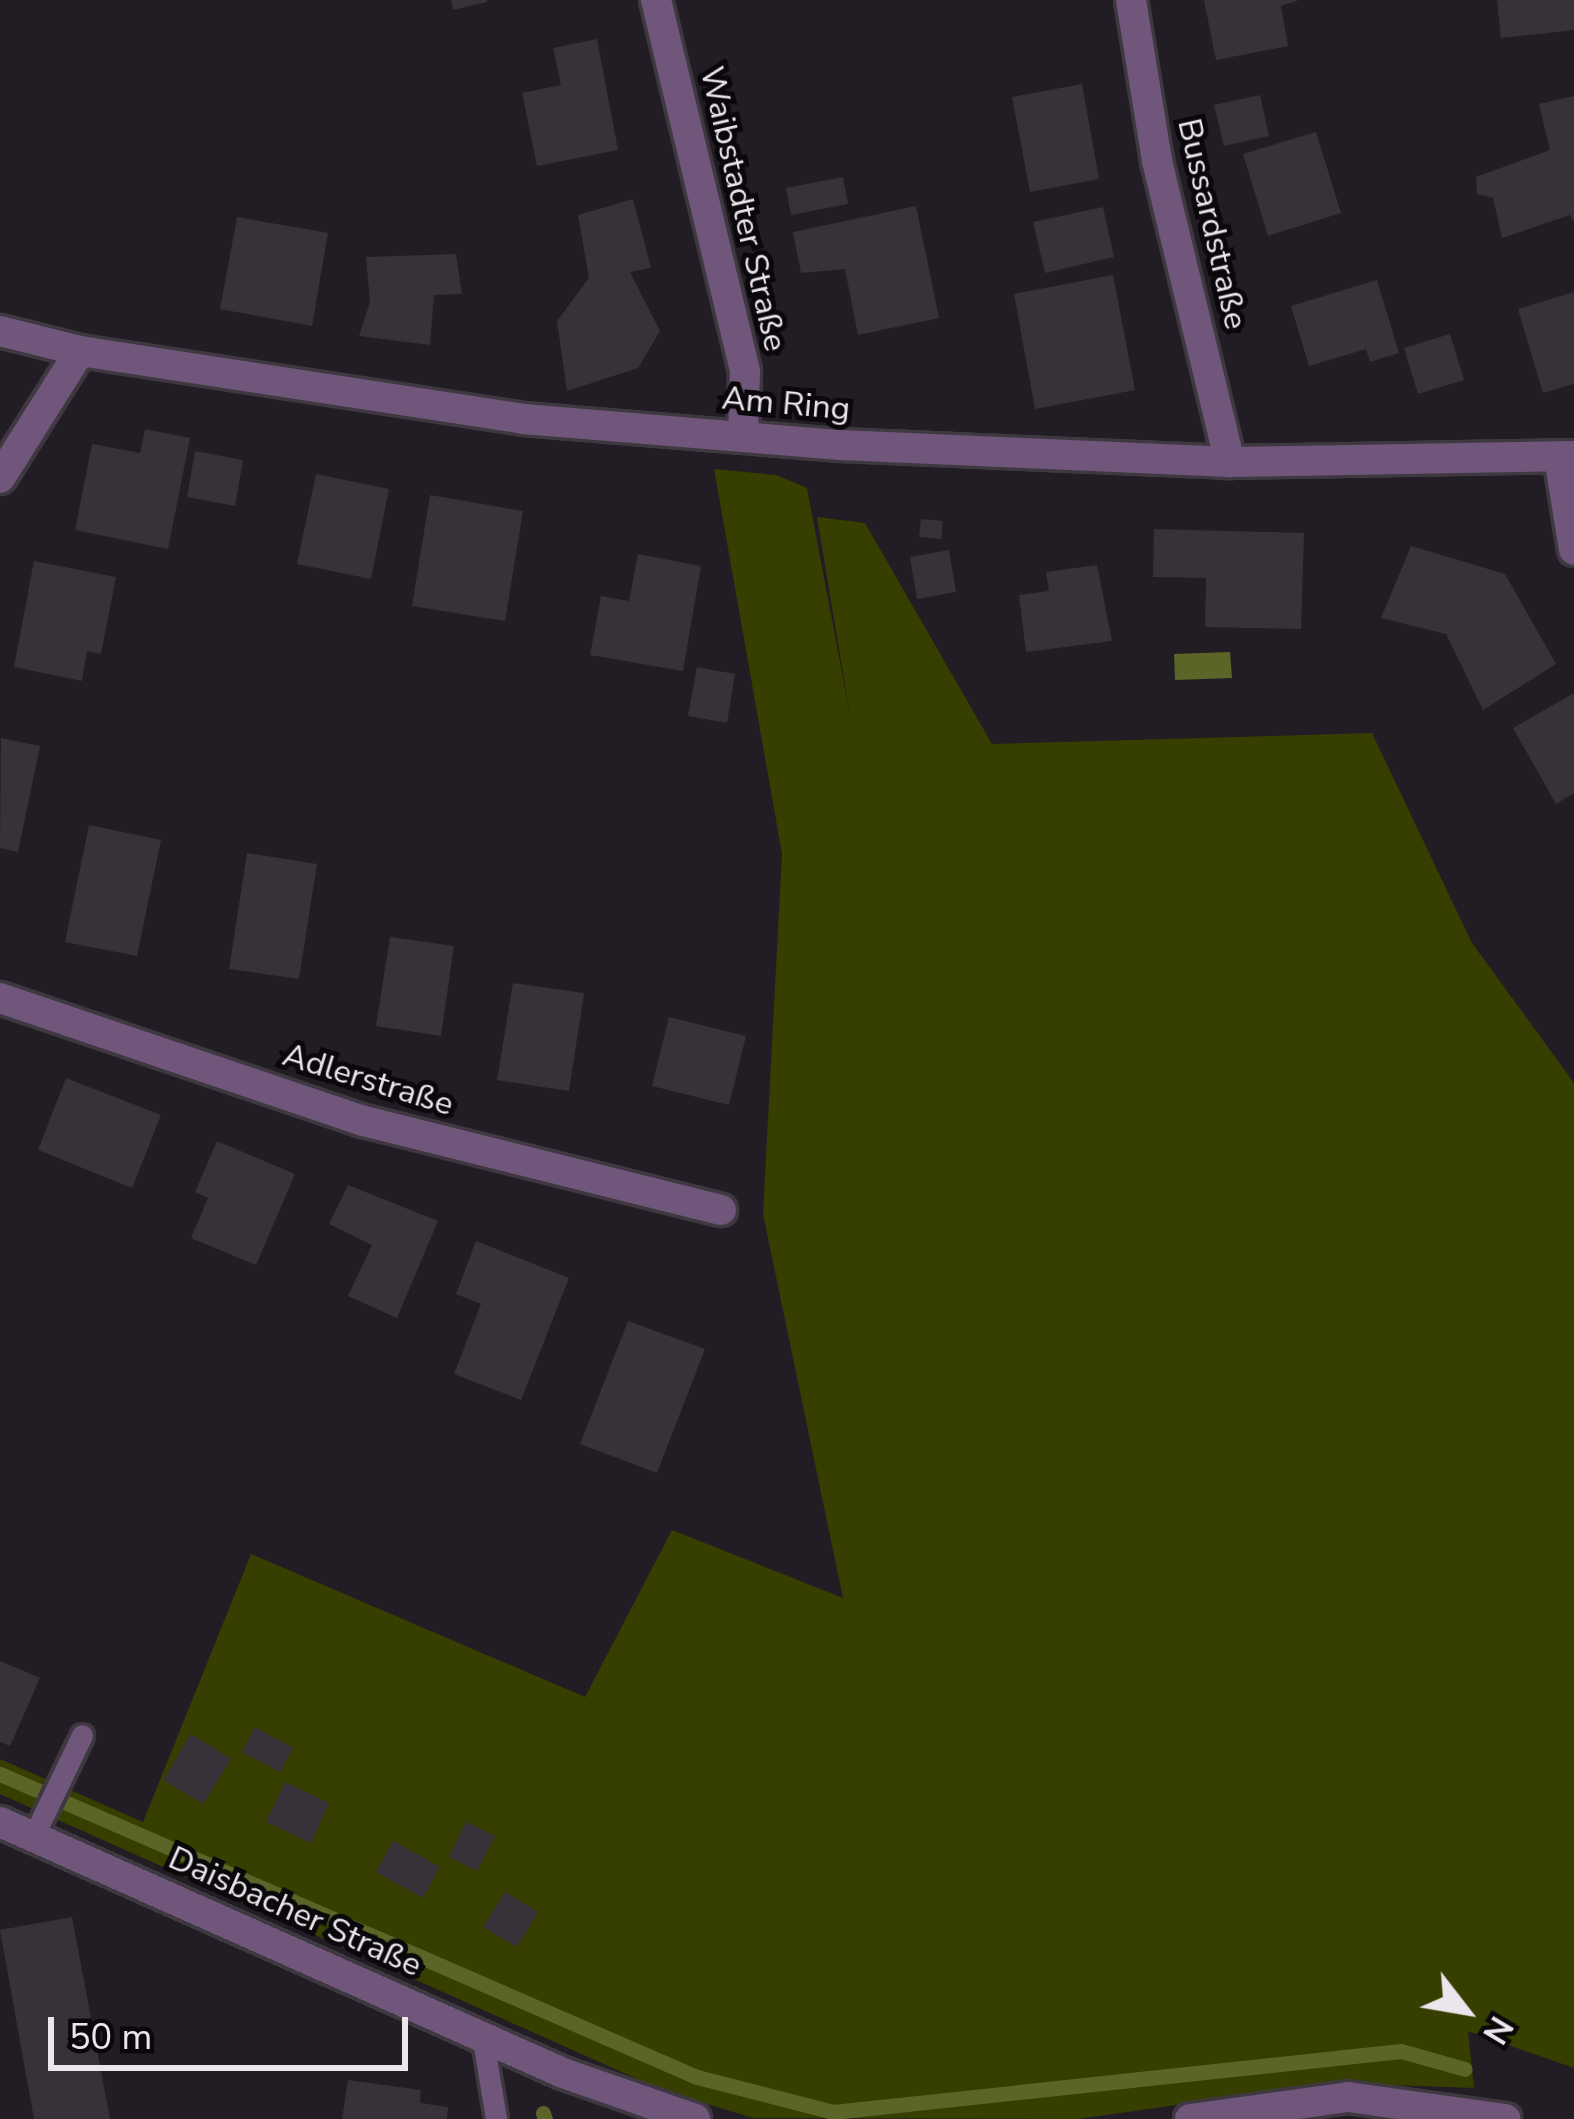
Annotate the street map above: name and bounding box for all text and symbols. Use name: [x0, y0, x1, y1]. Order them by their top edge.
street label: Waibstadter Straße: [691, 63, 795, 355]
street label: Bussardstraße: [1169, 115, 1255, 333]
street label: Am Ring: [720, 379, 852, 429]
street label: Adlerstraße: [278, 1035, 458, 1125]
street label: Daisbacher Straße: [162, 1838, 428, 1986]
north arrow: [1406, 1951, 1526, 2071]
scale bar: [54, 1993, 414, 2067]
text: N: [1472, 2008, 1523, 2052]
text: 50 m: [69, 2013, 152, 2062]

